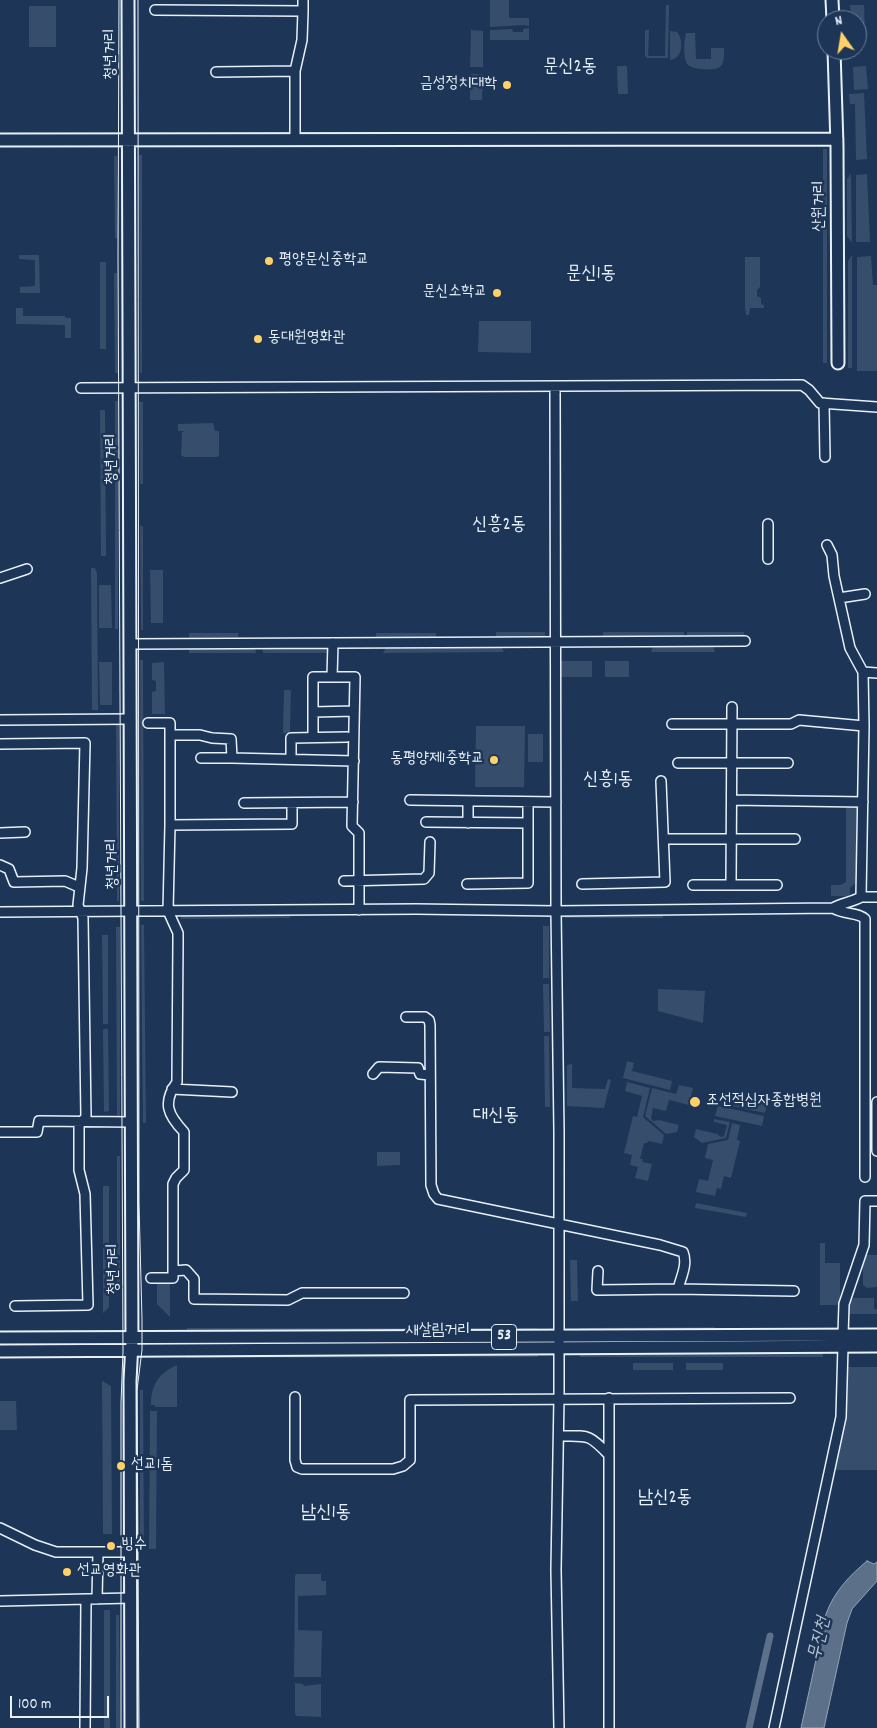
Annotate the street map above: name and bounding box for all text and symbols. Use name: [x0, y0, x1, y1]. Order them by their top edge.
north arrow: [817, 10, 867, 60]
text: N: [833, 11, 844, 32]
street label: 청년거리: [102, 28, 122, 80]
district label: 문신2동: [543, 57, 597, 79]
place label: 금성정치대학: [420, 75, 497, 95]
marker: 금성정치대학: [501, 79, 513, 91]
street label: 산원거리: [811, 180, 831, 232]
place label: 평양문신중학교: [279, 251, 369, 271]
marker: 평양문신중학교: [263, 255, 275, 267]
district label: 문신1동: [566, 264, 616, 286]
place label: 문신소학교: [423, 283, 487, 303]
marker: 문신소학교: [491, 287, 503, 299]
place label: 동대원영화관: [268, 329, 345, 349]
marker: 동대원영화관: [252, 333, 264, 345]
street label: 청년거리: [103, 433, 123, 485]
district label: 신흥2동: [472, 515, 526, 537]
place label: 동평양제1중학교: [390, 750, 484, 770]
marker: 동평양제1중학교: [488, 754, 500, 766]
district label: 신흥1동: [583, 770, 633, 792]
street label: 청년거리: [104, 838, 124, 890]
place label: 조선적십자종합병원: [706, 1092, 822, 1112]
marker: 조선적십자종합병원: [688, 1095, 702, 1109]
district label: 대신동: [473, 1106, 519, 1128]
street label: 청년거리: [105, 1243, 125, 1295]
street label: 새살림거리: [406, 1322, 470, 1342]
road number: 53: [492, 1324, 516, 1350]
place label: 선교1돔: [131, 1456, 173, 1476]
marker: 선교1돔: [115, 1460, 127, 1472]
district label: 남신2동: [638, 1488, 692, 1510]
district label: 남신1동: [301, 1503, 351, 1525]
place label: 빙수: [121, 1536, 147, 1556]
marker: 빙수: [105, 1540, 117, 1552]
place label: 선교영화관: [77, 1562, 141, 1582]
marker: 선교영화관: [61, 1566, 73, 1578]
water label: 무진천: [806, 1615, 836, 1663]
scale bar: [12, 1686, 111, 1718]
text: 100 m: [18, 1694, 51, 1716]

